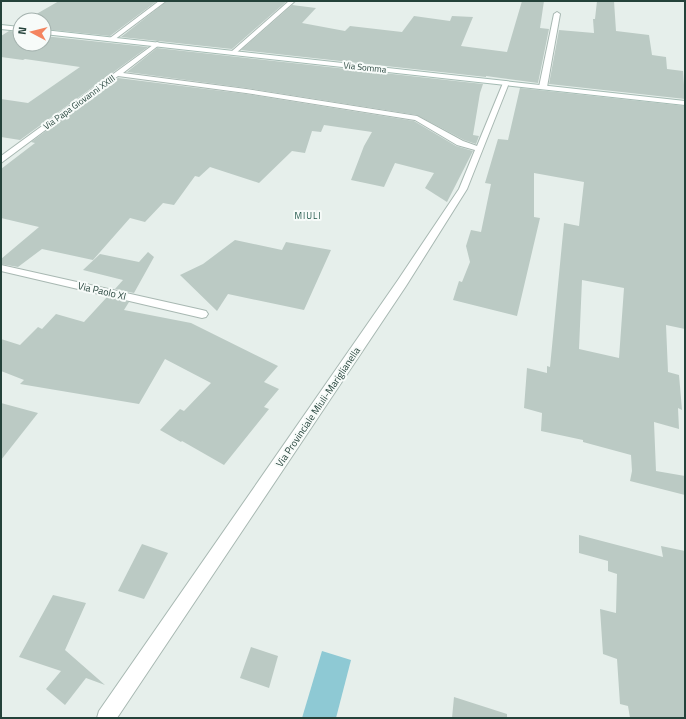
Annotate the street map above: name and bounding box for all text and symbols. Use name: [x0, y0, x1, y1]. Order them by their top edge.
north arrow: [12, 12, 52, 52]
text: N: [14, 26, 30, 36]
street label: Via Somma: [343, 58, 387, 76]
street label: Via Papa Giovanni XXIII: [40, 71, 118, 133]
district label: MIULI: [294, 209, 322, 222]
street label: Via Paolo XI: [76, 278, 128, 304]
street label: Via Provinciale Miuli-Mariglianella: [272, 344, 364, 470]

